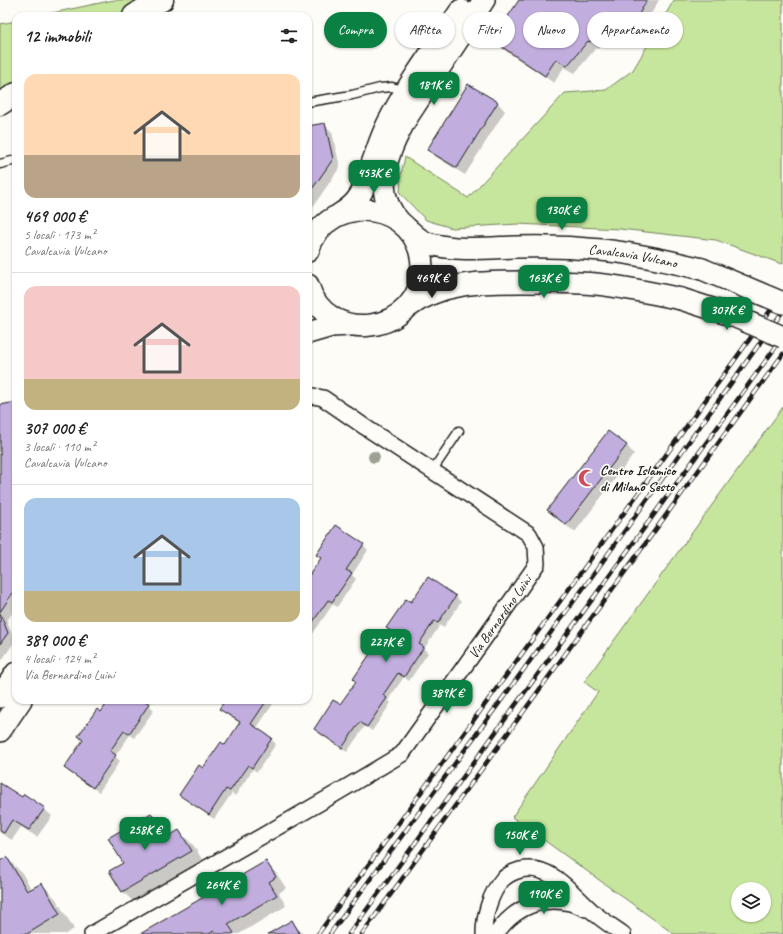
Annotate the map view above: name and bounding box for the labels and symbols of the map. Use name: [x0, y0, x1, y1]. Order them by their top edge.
pin: 181K €: [401, 72, 467, 106]
pin: 453K €: [341, 160, 407, 194]
pin: 130K €: [529, 197, 595, 231]
street label: Cavalcavia Vulcano: [588, 240, 681, 272]
pin: 469K €: [399, 265, 465, 299]
pin: 163K €: [511, 265, 577, 299]
pin: 307K €: [694, 297, 760, 331]
place label: Centro Islamico di Milano Sesto: [600, 462, 678, 495]
mosque icon: Centro Islamico di Milano Sesto: [577, 468, 597, 488]
street label: Via Bernardino Luini: [465, 570, 536, 661]
pin: 227K €: [353, 629, 419, 663]
pin: 389K €: [414, 680, 480, 714]
pin: 258K €: [112, 817, 178, 851]
pin: 150K €: [487, 822, 553, 856]
pin: 264K €: [189, 872, 255, 906]
pin: 190K €: [511, 881, 577, 915]

